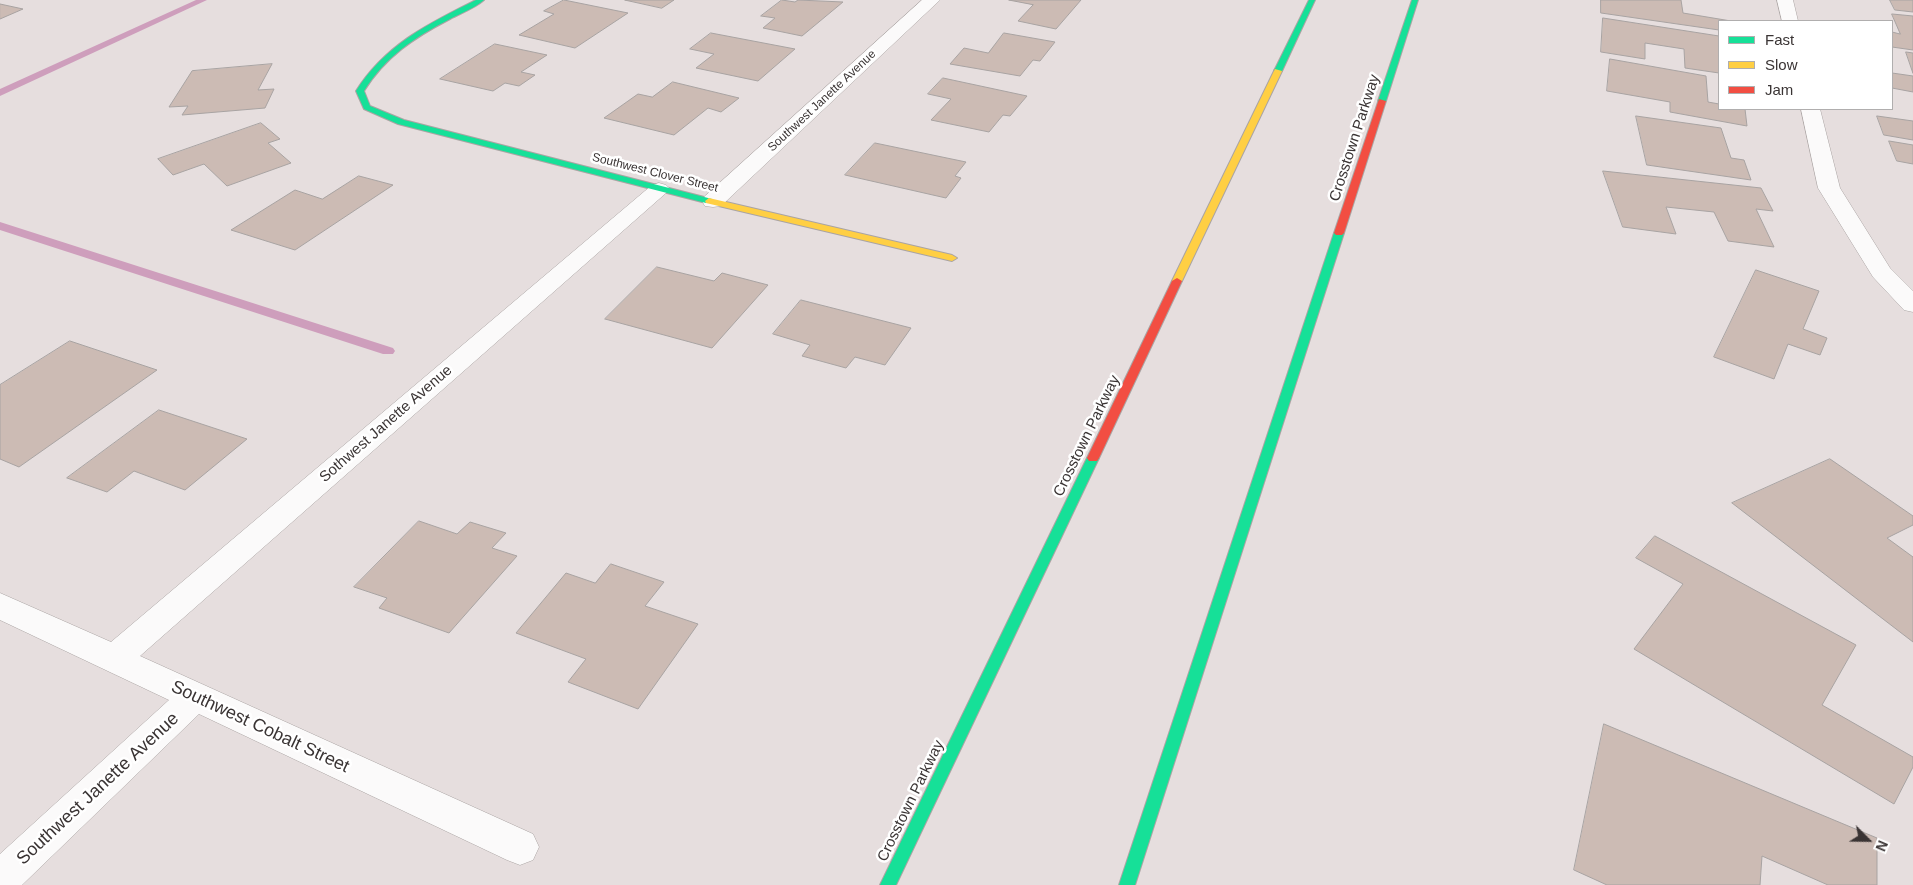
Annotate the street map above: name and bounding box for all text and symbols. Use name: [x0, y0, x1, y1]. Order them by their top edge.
legend: [1718, 20, 1893, 110]
text: Fast: [1765, 31, 1794, 48]
street label: Southwest Janette Avenue: [765, 47, 879, 155]
text: Slow: [1765, 56, 1798, 73]
street label: Crosstown Parkway: [1326, 72, 1384, 204]
text: Jam: [1765, 81, 1793, 98]
street label: Southwest Clover Street: [590, 150, 720, 196]
street label: Sothwest Janette Avenue: [316, 361, 456, 487]
street label: Crosstown Parkway: [1050, 372, 1124, 500]
street label: Southwest Cobalt Street: [167, 676, 353, 778]
street label: Southwest Janette Avenue: [12, 708, 184, 870]
street label: Crosstown Parkway: [874, 737, 948, 865]
north arrow: [1843, 815, 1893, 865]
text: N: [1872, 838, 1891, 854]

